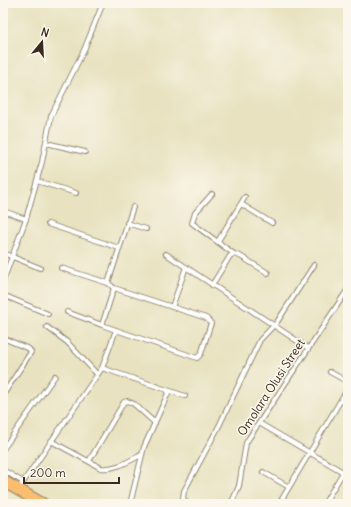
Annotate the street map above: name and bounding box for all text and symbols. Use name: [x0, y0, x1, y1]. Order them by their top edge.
north arrow: [22, 22, 62, 62]
text: N: [39, 25, 51, 40]
street label: Omolara Olusi Street: [234, 336, 308, 438]
scale bar: [24, 459, 119, 485]
text: 200 m: [30, 465, 66, 480]

